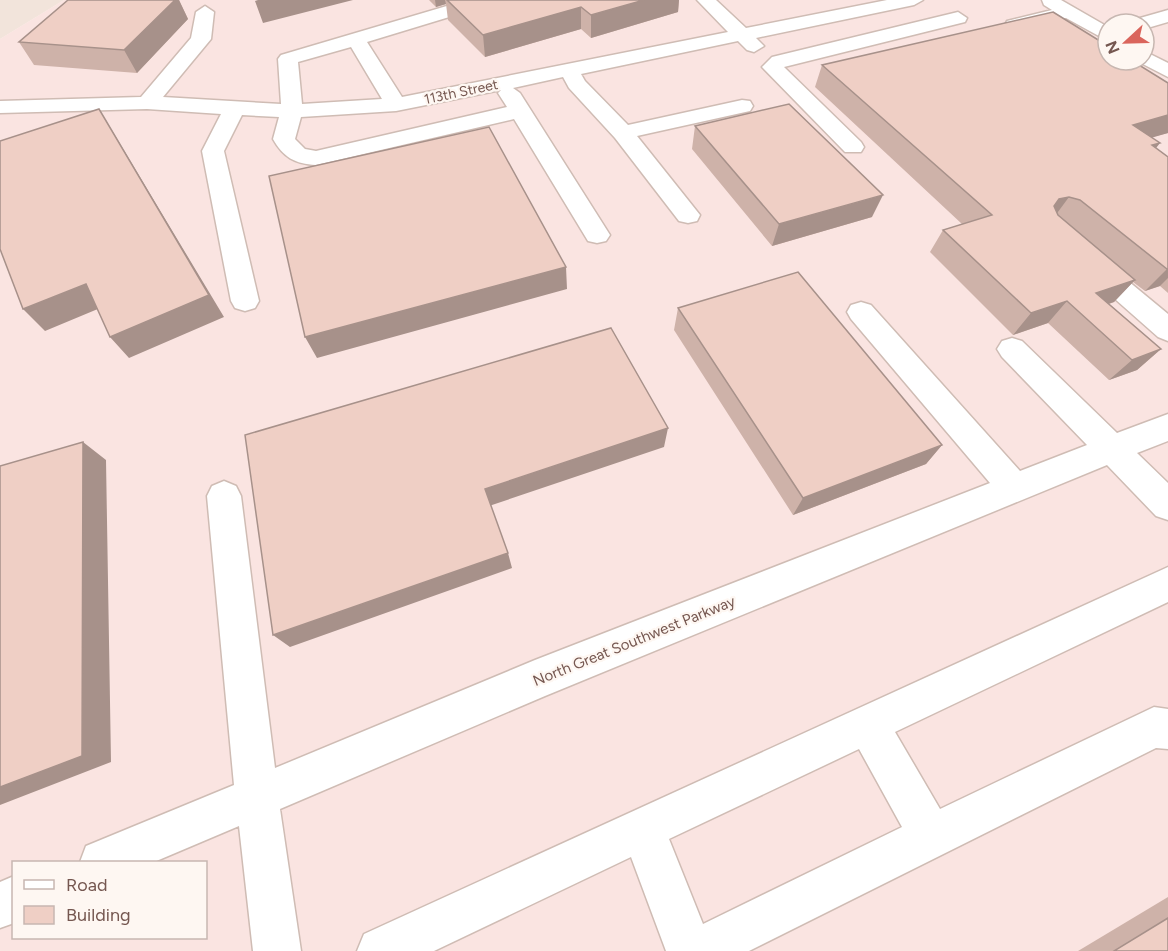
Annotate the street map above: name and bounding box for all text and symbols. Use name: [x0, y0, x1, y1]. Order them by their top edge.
north arrow: [1096, 12, 1156, 72]
text: N: [1101, 38, 1124, 57]
street label: 113th Street: [423, 76, 499, 108]
street label: North Great Southwest Parkway: [530, 592, 738, 690]
legend: [12, 861, 207, 939]
text: Road: [66, 874, 107, 896]
text: Building: [66, 904, 131, 926]

